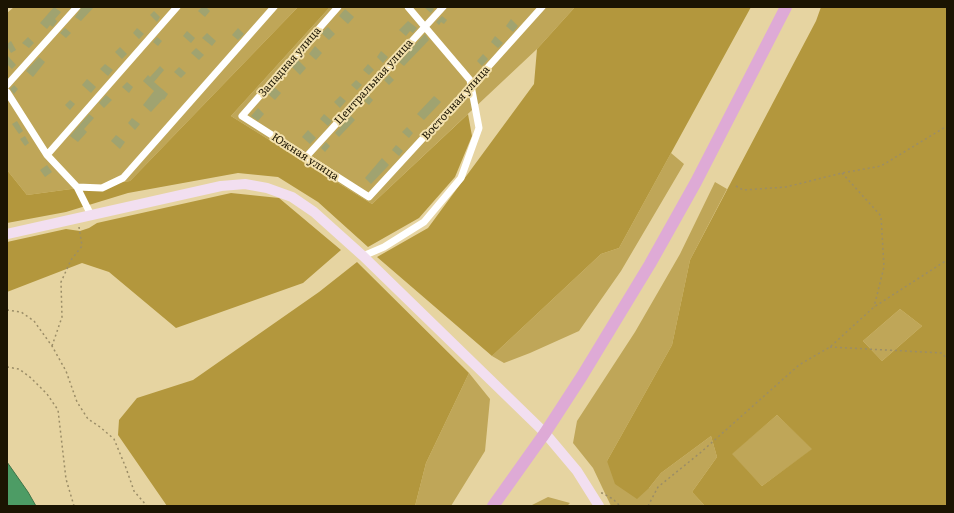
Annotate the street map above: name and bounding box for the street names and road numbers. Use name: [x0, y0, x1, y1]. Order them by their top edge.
street label: Западная улица: [256, 24, 324, 100]
street label: Центральная улица: [332, 36, 416, 128]
street label: Восточная улица: [419, 63, 493, 143]
street label: Южная улица: [269, 130, 341, 184]

